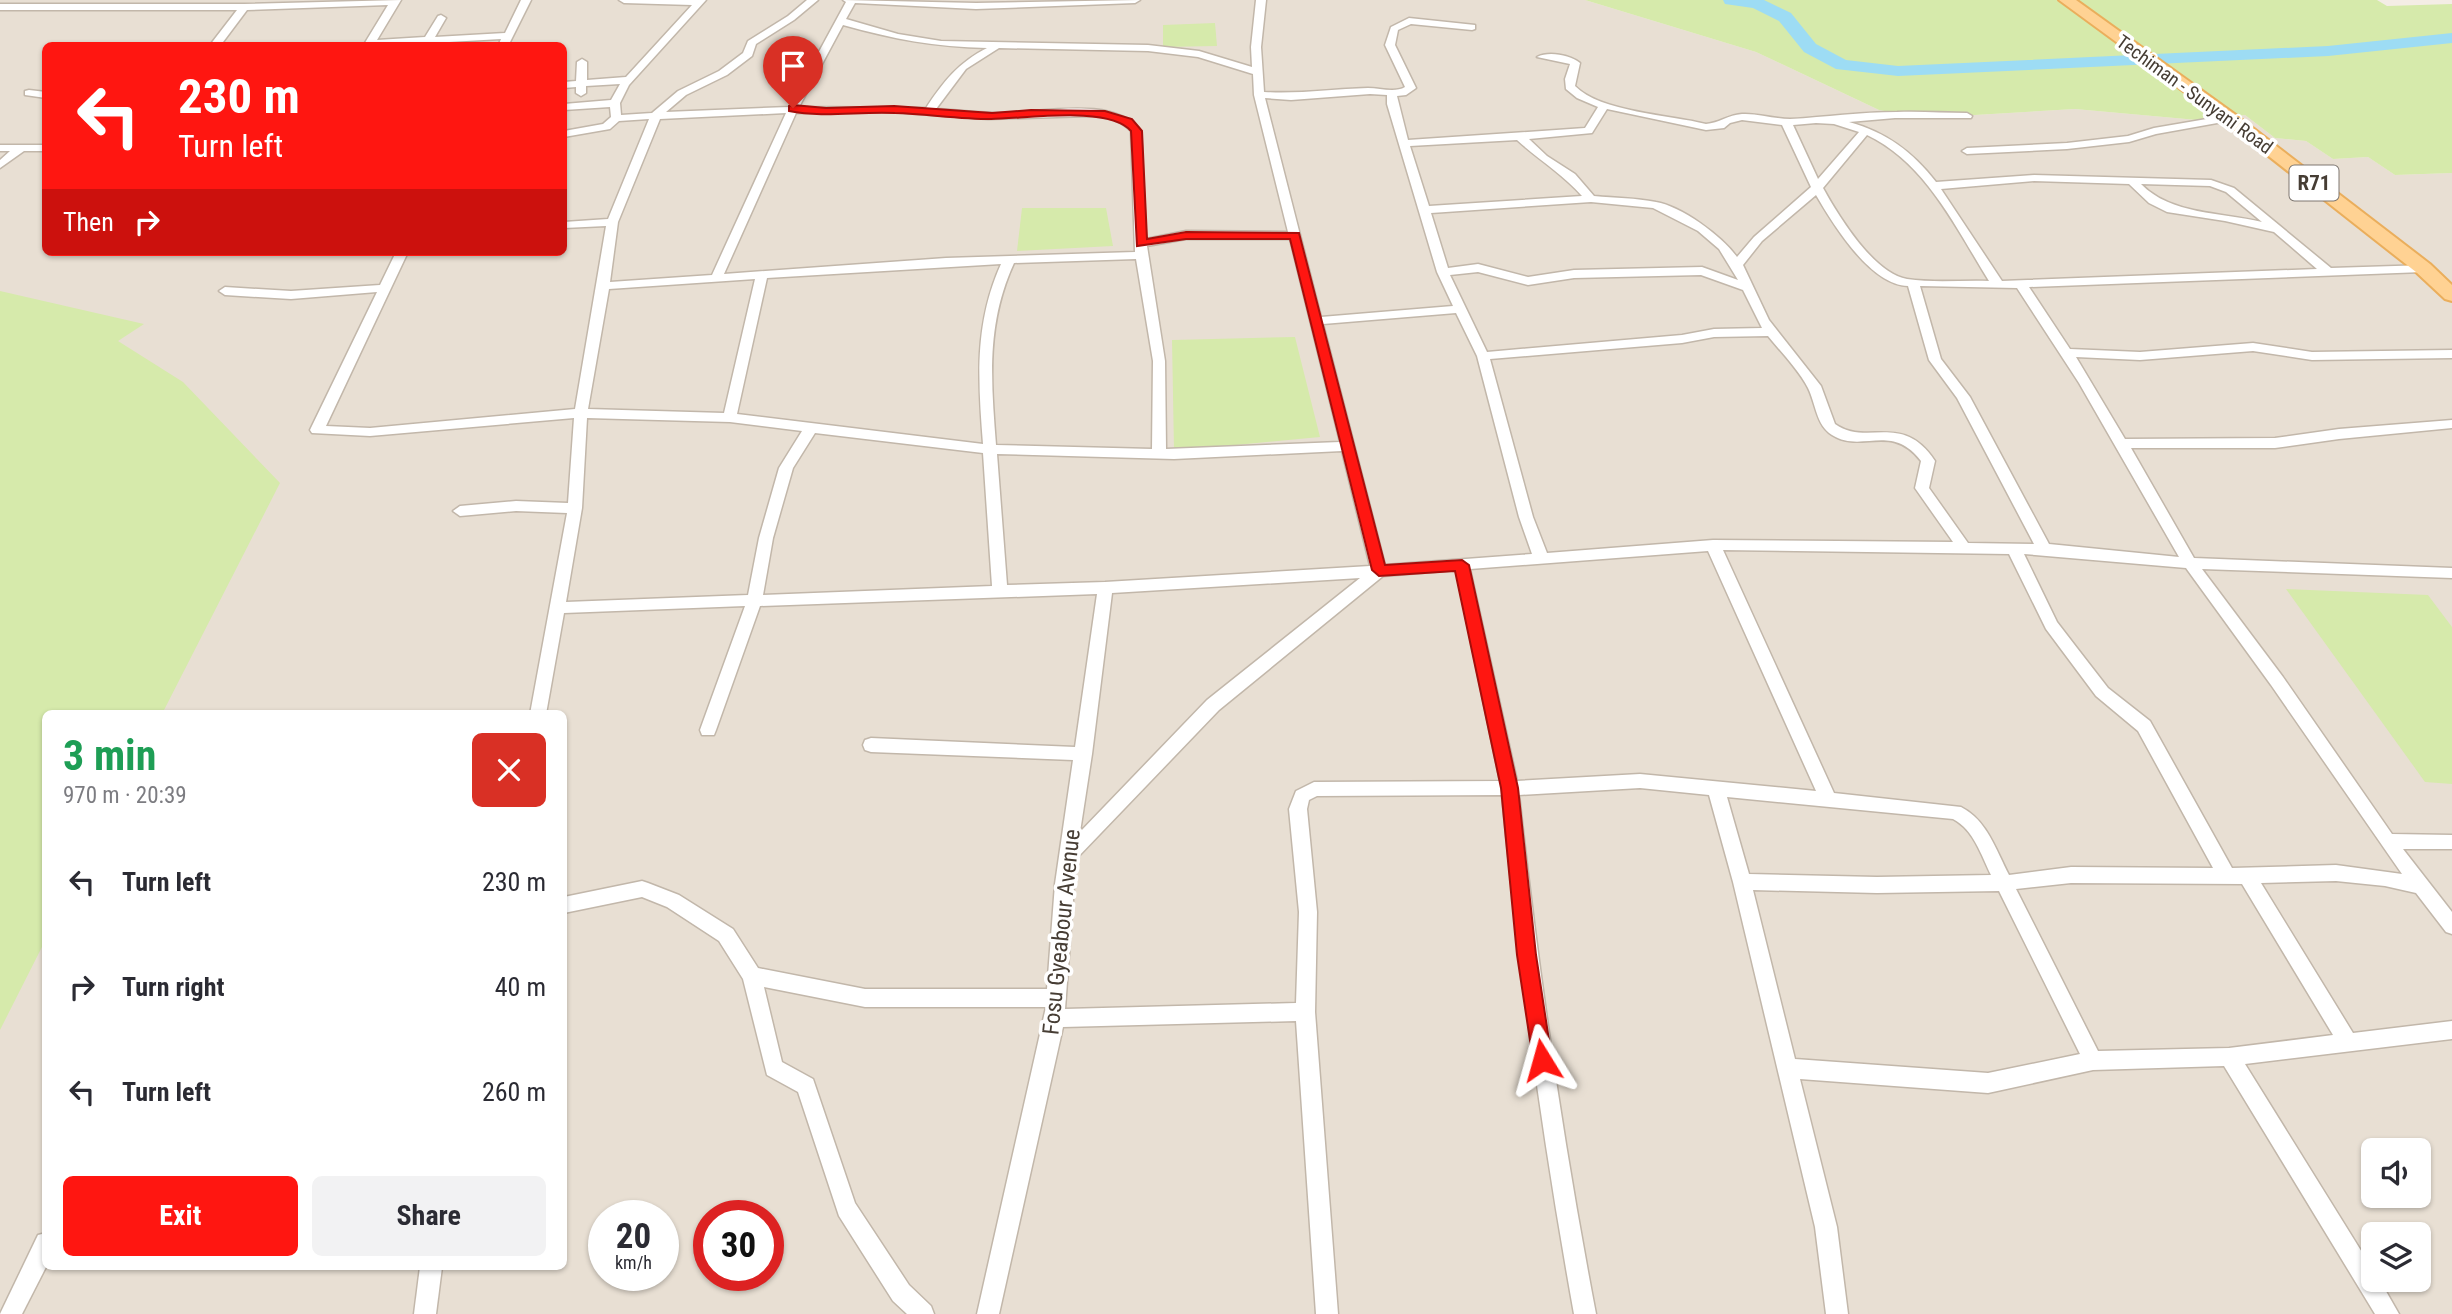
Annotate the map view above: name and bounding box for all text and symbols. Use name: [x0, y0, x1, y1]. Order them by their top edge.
street label: Techiman - Sunyani Road: [2112, 30, 2277, 159]
pin: [763, 36, 823, 108]
icon: arrive: [774, 47, 812, 85]
text: 230 m: [178, 68, 300, 125]
icon: left: [63, 70, 154, 161]
text: Turn left: [178, 127, 283, 165]
road number: R71: [2290, 166, 2338, 200]
icon: right: [128, 203, 166, 241]
text: Then: [63, 207, 114, 237]
text: 3 min: [63, 731, 156, 780]
button: close: [472, 733, 546, 807]
text: 970 m · 20:39: [63, 782, 187, 809]
street label: Fosu Gyeabour Avenue: [1037, 828, 1086, 1036]
icon: left: [63, 863, 101, 901]
text: Turn left: [122, 867, 211, 897]
text: 230 m: [482, 867, 546, 897]
icon: right: [63, 968, 101, 1006]
text: Turn right: [122, 972, 224, 1002]
text: 40 m: [495, 972, 546, 1002]
position arrow: [1505, 1023, 1579, 1097]
icon: left: [63, 1073, 101, 1111]
text: Turn left: [122, 1077, 211, 1107]
text: 260 m: [482, 1077, 546, 1107]
map controls: [2361, 1138, 2431, 1292]
button: sound: [2361, 1138, 2431, 1208]
button: Exit: [63, 1176, 298, 1256]
button: Share: [312, 1176, 546, 1256]
speed limit sign: 30: [693, 1200, 784, 1291]
text: 20: [616, 1216, 651, 1257]
button: layers: [2361, 1222, 2431, 1292]
text: km/h: [615, 1252, 652, 1273]

